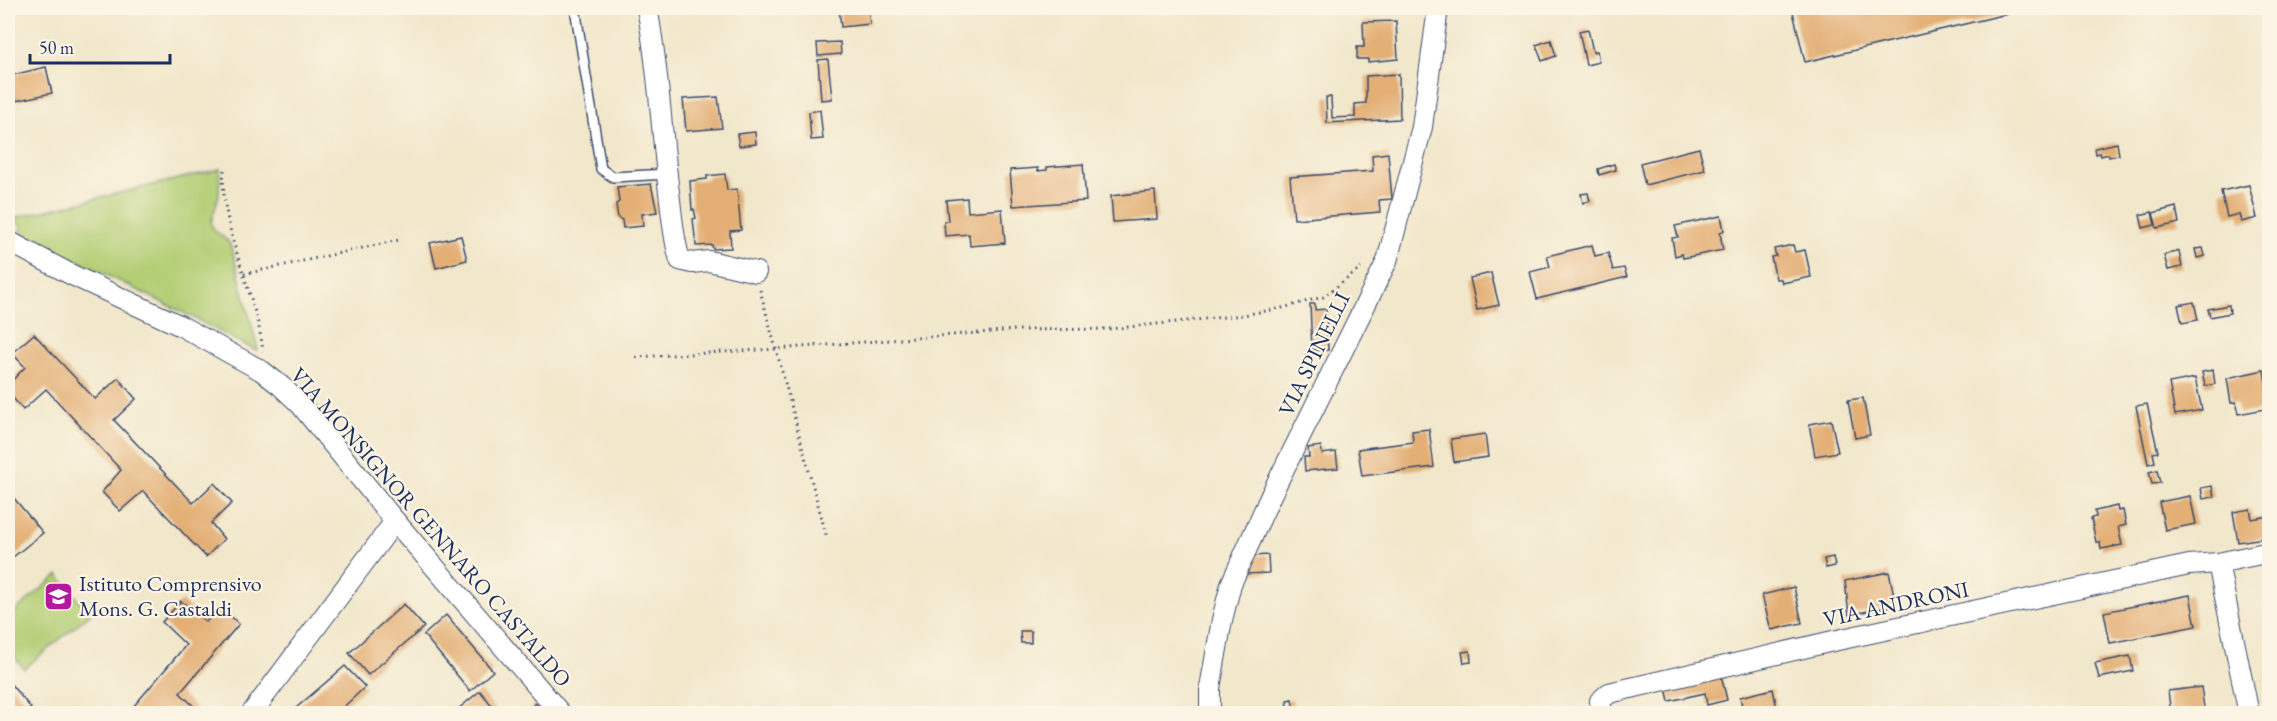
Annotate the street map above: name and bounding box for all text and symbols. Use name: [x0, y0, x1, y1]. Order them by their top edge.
scale bar: [30, 27, 170, 65]
text: 50 m: [39, 36, 74, 59]
street label: VIA SPINELLI: [1271, 287, 1357, 421]
street label: VIA MONSIGNOR GENNARO CASTALDO: [284, 361, 578, 693]
place label: Istituto Comprensivo Mons. G. Castaldi: [79, 569, 262, 623]
street label: VIA ANDRONI: [1820, 574, 1972, 634]
school or university icon: Istituto Comprensivo Mons. G. Castaldi: [42, 580, 74, 612]

